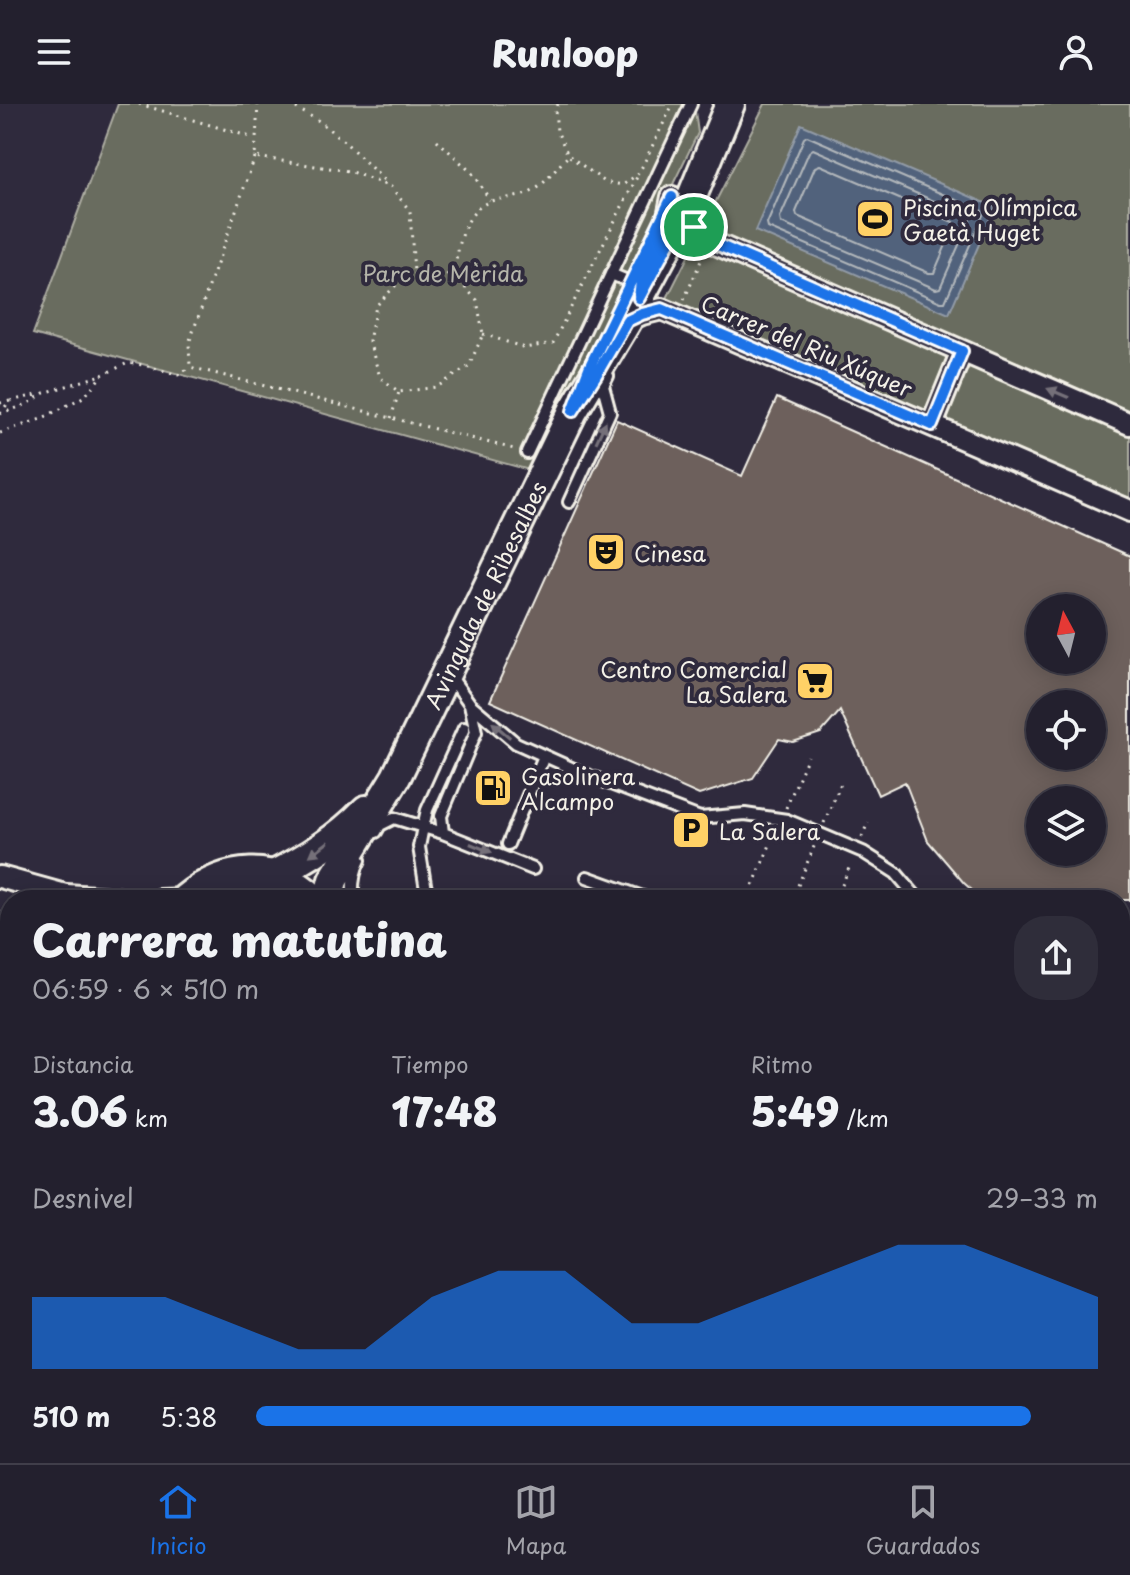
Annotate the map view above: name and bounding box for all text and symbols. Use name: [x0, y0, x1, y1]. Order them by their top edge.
text: Runloop: [492, 25, 638, 79]
icon: menu: [32, 30, 76, 74]
icon: person: [1054, 30, 1098, 74]
place label: Piscina Olímpica Gaetà Huget: [903, 190, 1077, 248]
pin: [660, 193, 728, 261]
sports icon: Piscina Olímpica Gaetà Huget: [854, 198, 896, 240]
icon: arrive: [672, 205, 716, 249]
park label: Parc de Mèrida: [363, 256, 524, 289]
street label: Carrer del Riu Xúquer: [696, 286, 918, 405]
one-way arrow: [1047, 386, 1070, 400]
one-way arrow: [595, 420, 608, 443]
street label: Avinguda de Ribesalbes: [415, 475, 553, 714]
theatre icon: Cinesa: [585, 531, 627, 573]
place label: Cinesa: [634, 536, 706, 569]
north arrow: [1026, 594, 1106, 674]
map controls: [1026, 594, 1106, 866]
place label: Centro Comercial La Salera: [600, 652, 787, 710]
supermarket icon: Centro Comercial La Salera: [794, 660, 836, 702]
button: locate: [1026, 690, 1106, 770]
one-way arrow: [492, 722, 512, 739]
place label: Gasolinera Alcampo: [521, 759, 636, 817]
fuel station icon: Gasolinera Alcampo: [472, 767, 514, 809]
button: layers: [1026, 786, 1106, 866]
parking icon: La Salera: [670, 809, 712, 851]
place label: La Salera: [719, 814, 821, 847]
one-way arrow: [309, 841, 329, 857]
one-way arrow: [469, 841, 493, 854]
text: Carrera matutina: [32, 906, 447, 972]
button: share: [1014, 916, 1098, 1000]
text: 06:59 · 6 × 510 m: [32, 969, 259, 1008]
text: Distancia: [32, 1047, 134, 1080]
text: Tiempo: [391, 1047, 468, 1080]
text: Ritmo: [751, 1047, 813, 1080]
text: 3.06: [32, 1080, 128, 1141]
text: 17:48: [391, 1080, 498, 1141]
text: 5:49: [751, 1080, 840, 1141]
text: km: [128, 1101, 168, 1134]
text: /km: [840, 1101, 889, 1134]
text: Desnivel: [32, 1178, 133, 1217]
text: 29–33 m: [986, 1178, 1098, 1217]
text: 510 m: [32, 1397, 110, 1436]
text: 5:38: [160, 1397, 218, 1436]
tab: Inicio: [150, 1480, 206, 1561]
tab: Mapa: [506, 1480, 566, 1561]
tab: Guardados: [866, 1480, 980, 1561]

